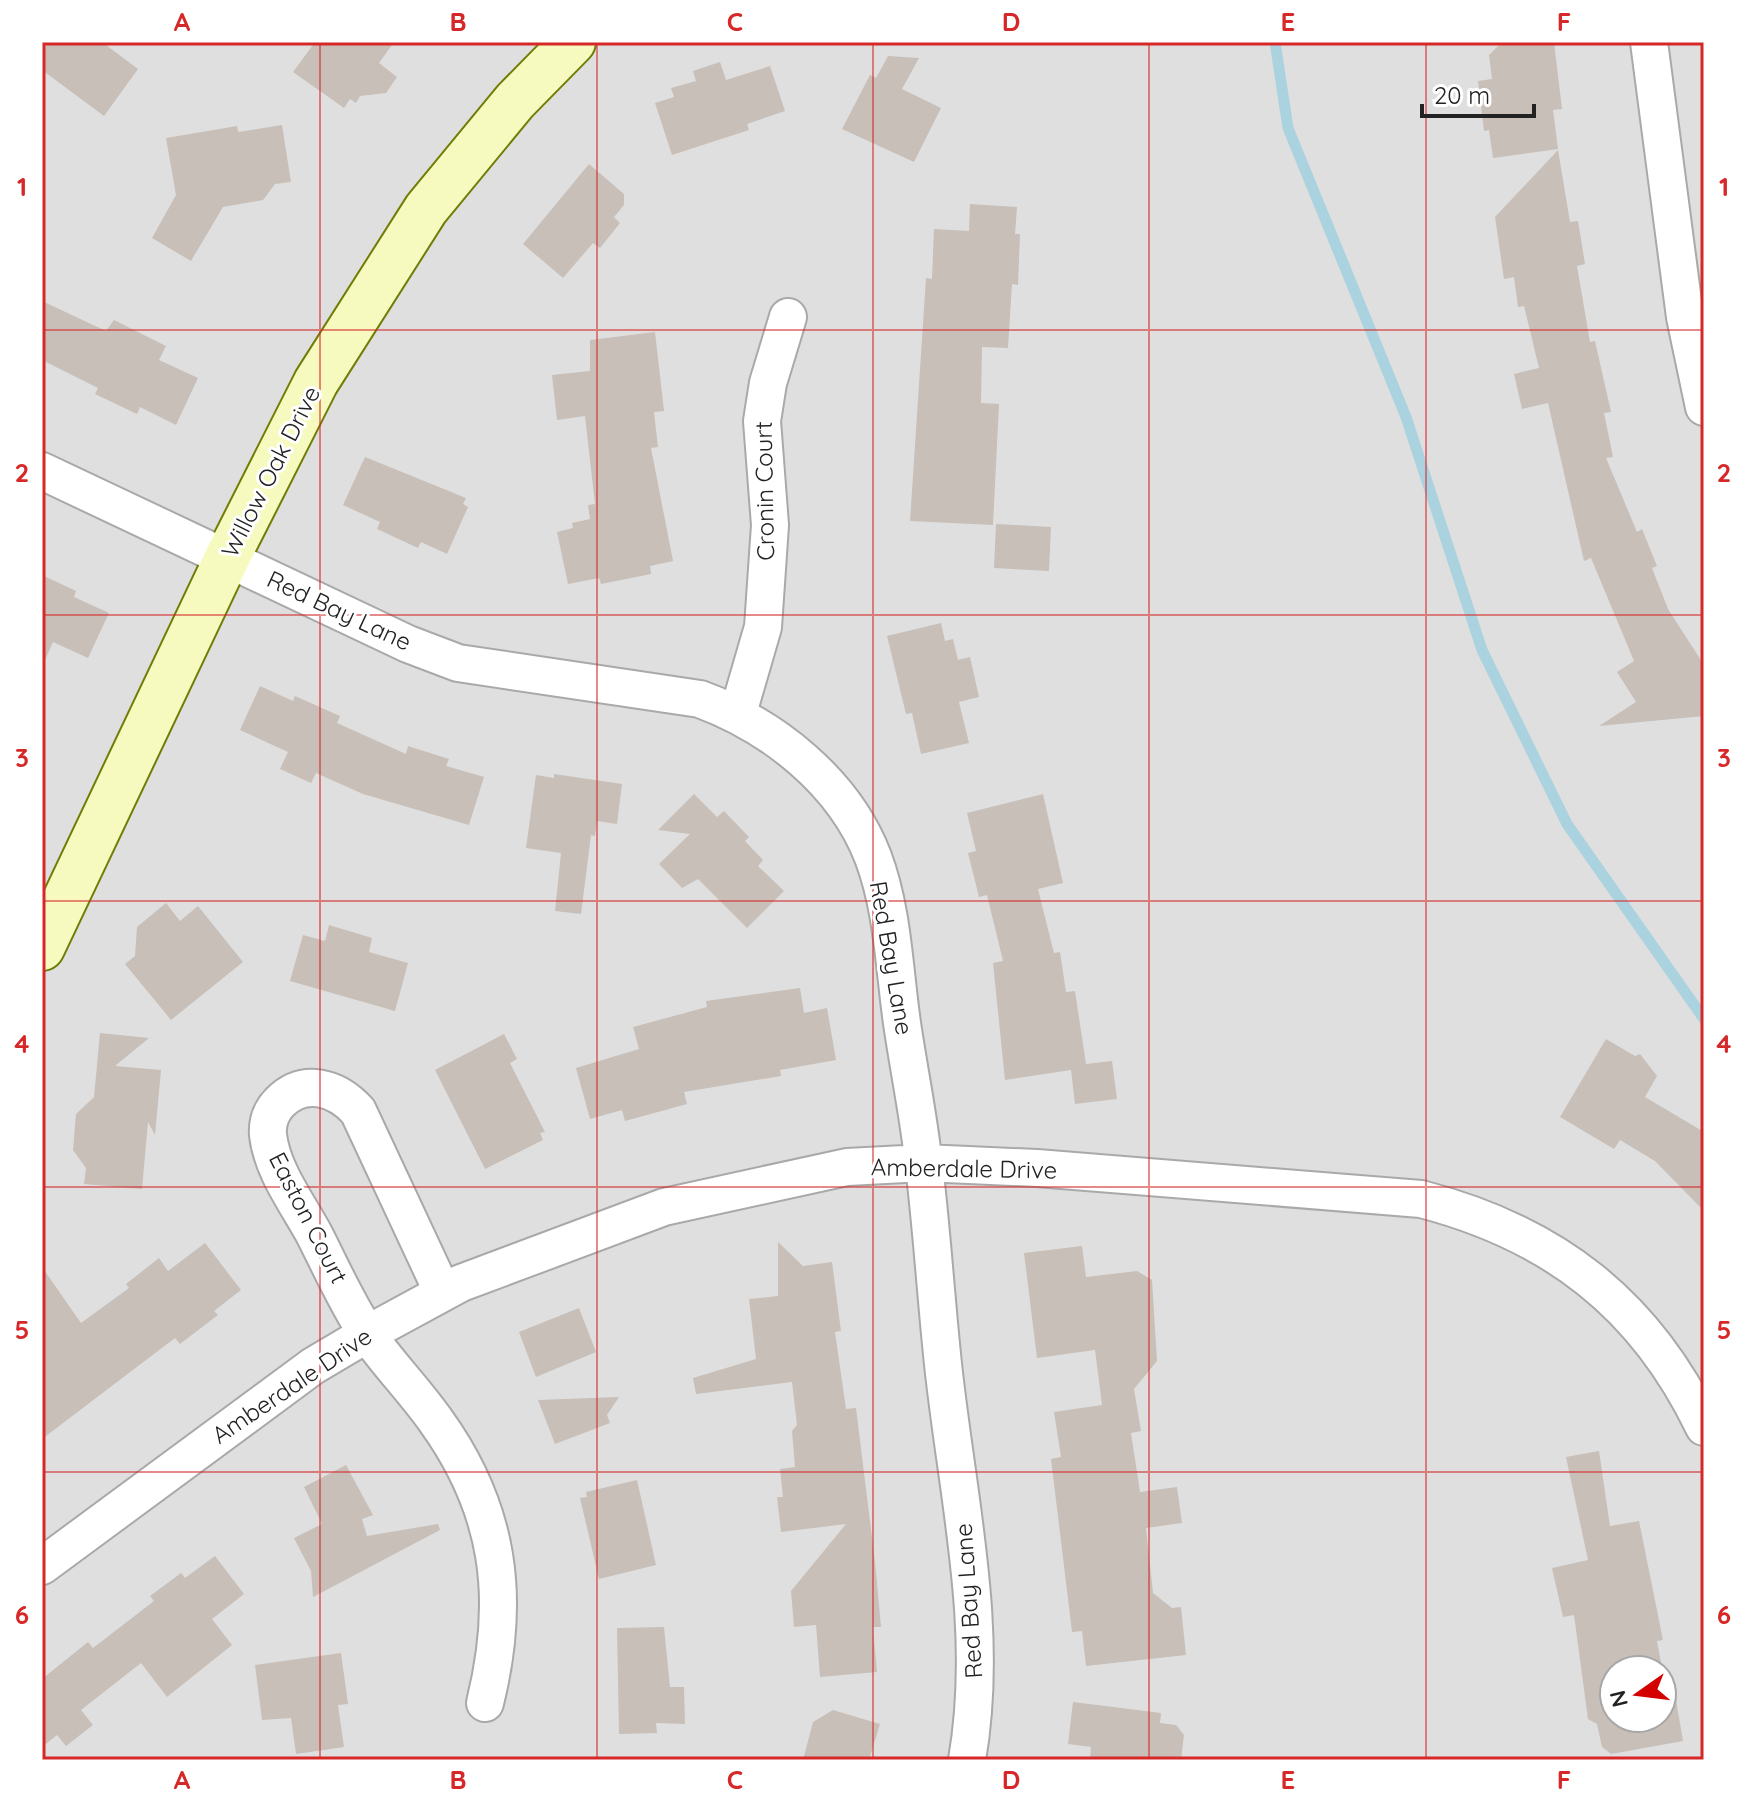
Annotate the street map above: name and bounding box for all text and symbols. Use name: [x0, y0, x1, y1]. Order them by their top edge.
text: A: [174, 5, 191, 38]
text: B: [449, 5, 467, 38]
text: C: [727, 5, 743, 38]
text: D: [1002, 5, 1020, 38]
text: E: [1281, 5, 1295, 38]
text: F: [1557, 5, 1571, 38]
scale bar: [1422, 68, 1534, 118]
text: 20 m: [1434, 80, 1490, 110]
text: 1: [17, 170, 27, 203]
text: 1: [1719, 170, 1729, 203]
street label: Willow Oak Drive: [214, 381, 326, 562]
street label: Cronin Court: [748, 421, 780, 561]
text: 2: [15, 456, 29, 489]
text: 2: [1717, 456, 1731, 489]
street label: Red Bay Lane: [263, 564, 416, 657]
text: 3: [15, 741, 29, 774]
text: 3: [1717, 741, 1731, 774]
street label: Red Bay Lane: [864, 879, 920, 1037]
text: 4: [14, 1027, 30, 1060]
text: 4: [1716, 1027, 1732, 1060]
street label: Easton Court: [263, 1147, 355, 1288]
street label: Amberdale Drive: [871, 1151, 1058, 1185]
text: 5: [15, 1313, 29, 1346]
text: 5: [1717, 1313, 1731, 1346]
street label: Amberdale Drive: [206, 1321, 377, 1450]
street label: Red Bay Lane: [948, 1522, 988, 1680]
text: 6: [15, 1598, 29, 1631]
text: 6: [1717, 1598, 1731, 1631]
north arrow: [1598, 1654, 1678, 1734]
text: N: [1603, 1688, 1634, 1710]
text: A: [174, 1763, 191, 1796]
text: B: [449, 1763, 467, 1796]
text: C: [727, 1763, 743, 1796]
text: D: [1002, 1763, 1020, 1796]
text: E: [1281, 1763, 1295, 1796]
text: F: [1557, 1763, 1571, 1796]

